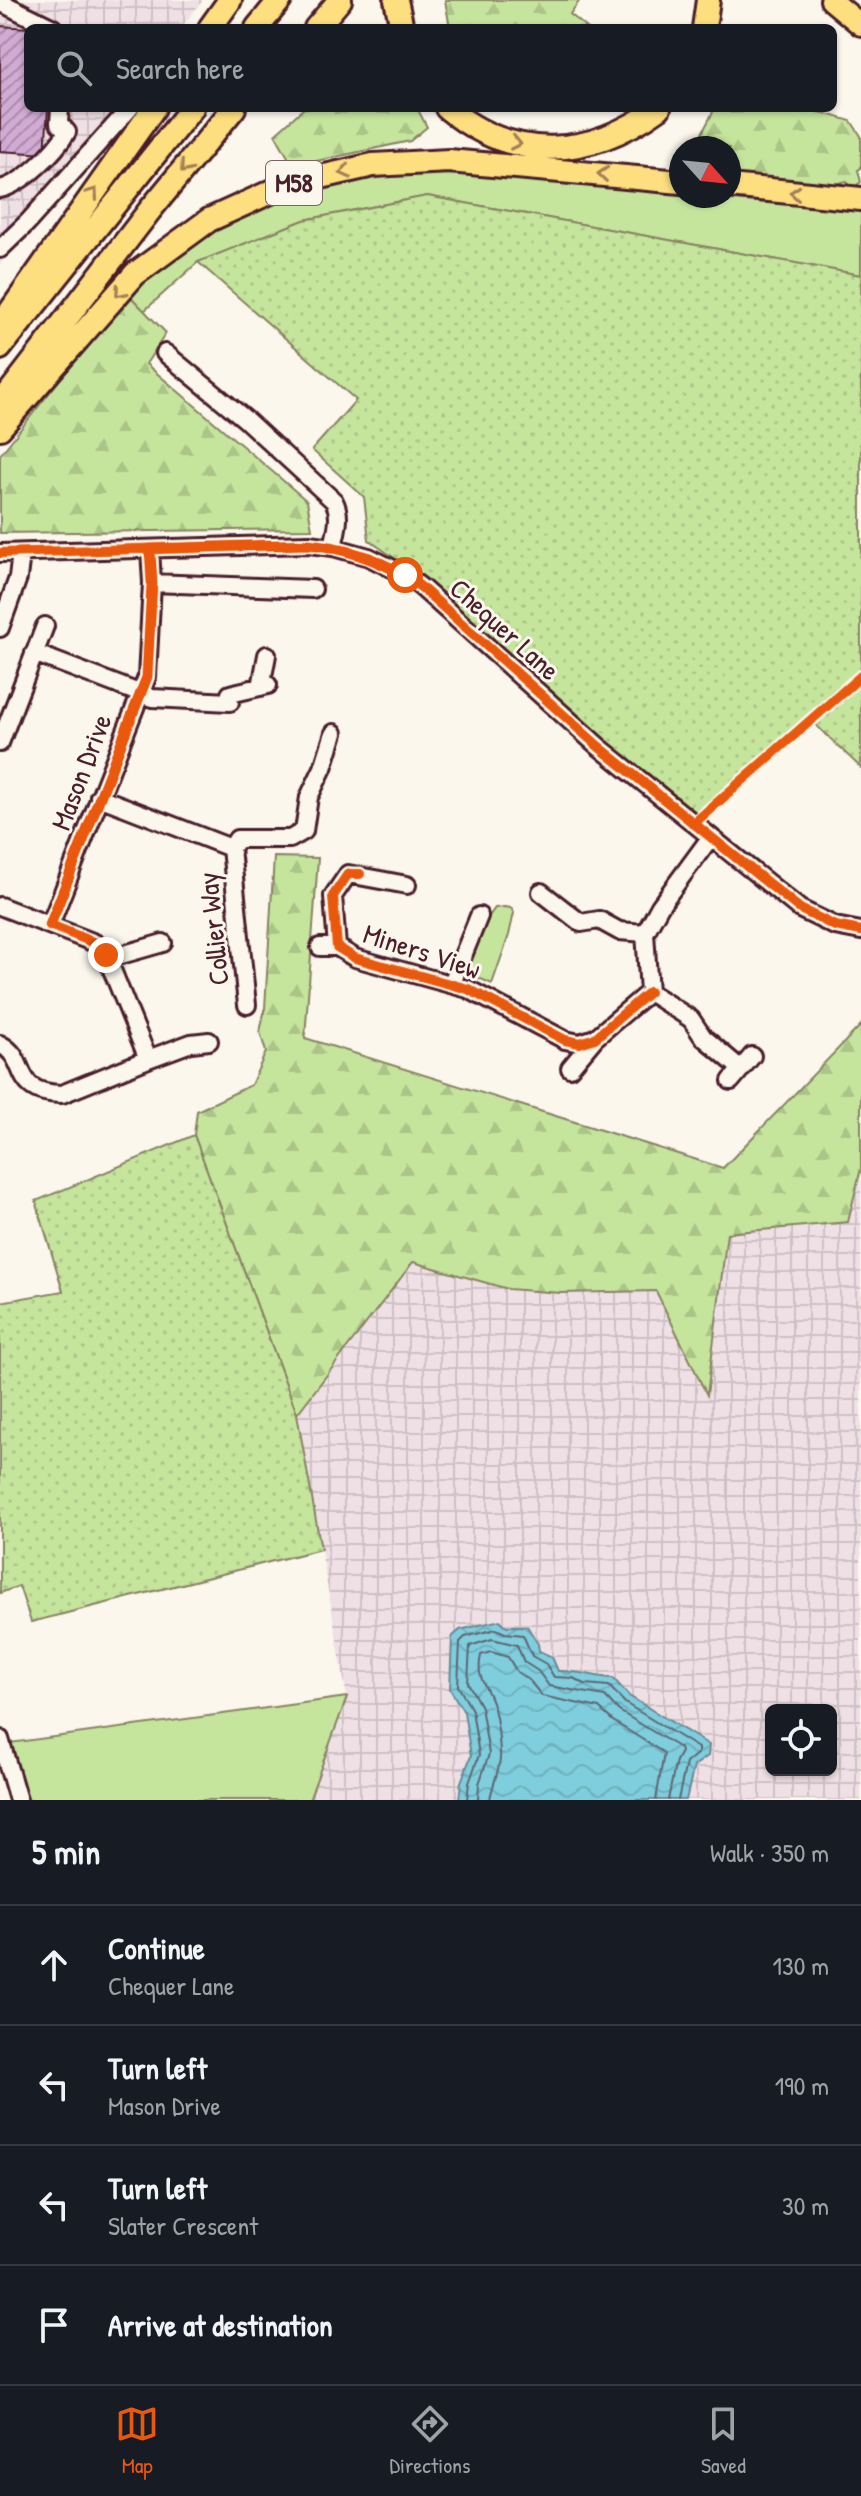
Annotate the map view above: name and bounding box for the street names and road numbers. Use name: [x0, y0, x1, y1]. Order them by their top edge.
road number: M58: [266, 161, 322, 205]
street label: Chequer Lane: [442, 569, 568, 689]
street label: Mason Drive: [41, 708, 121, 836]
street label: Collier Way: [188, 870, 238, 987]
street label: Miners View: [359, 914, 485, 988]

